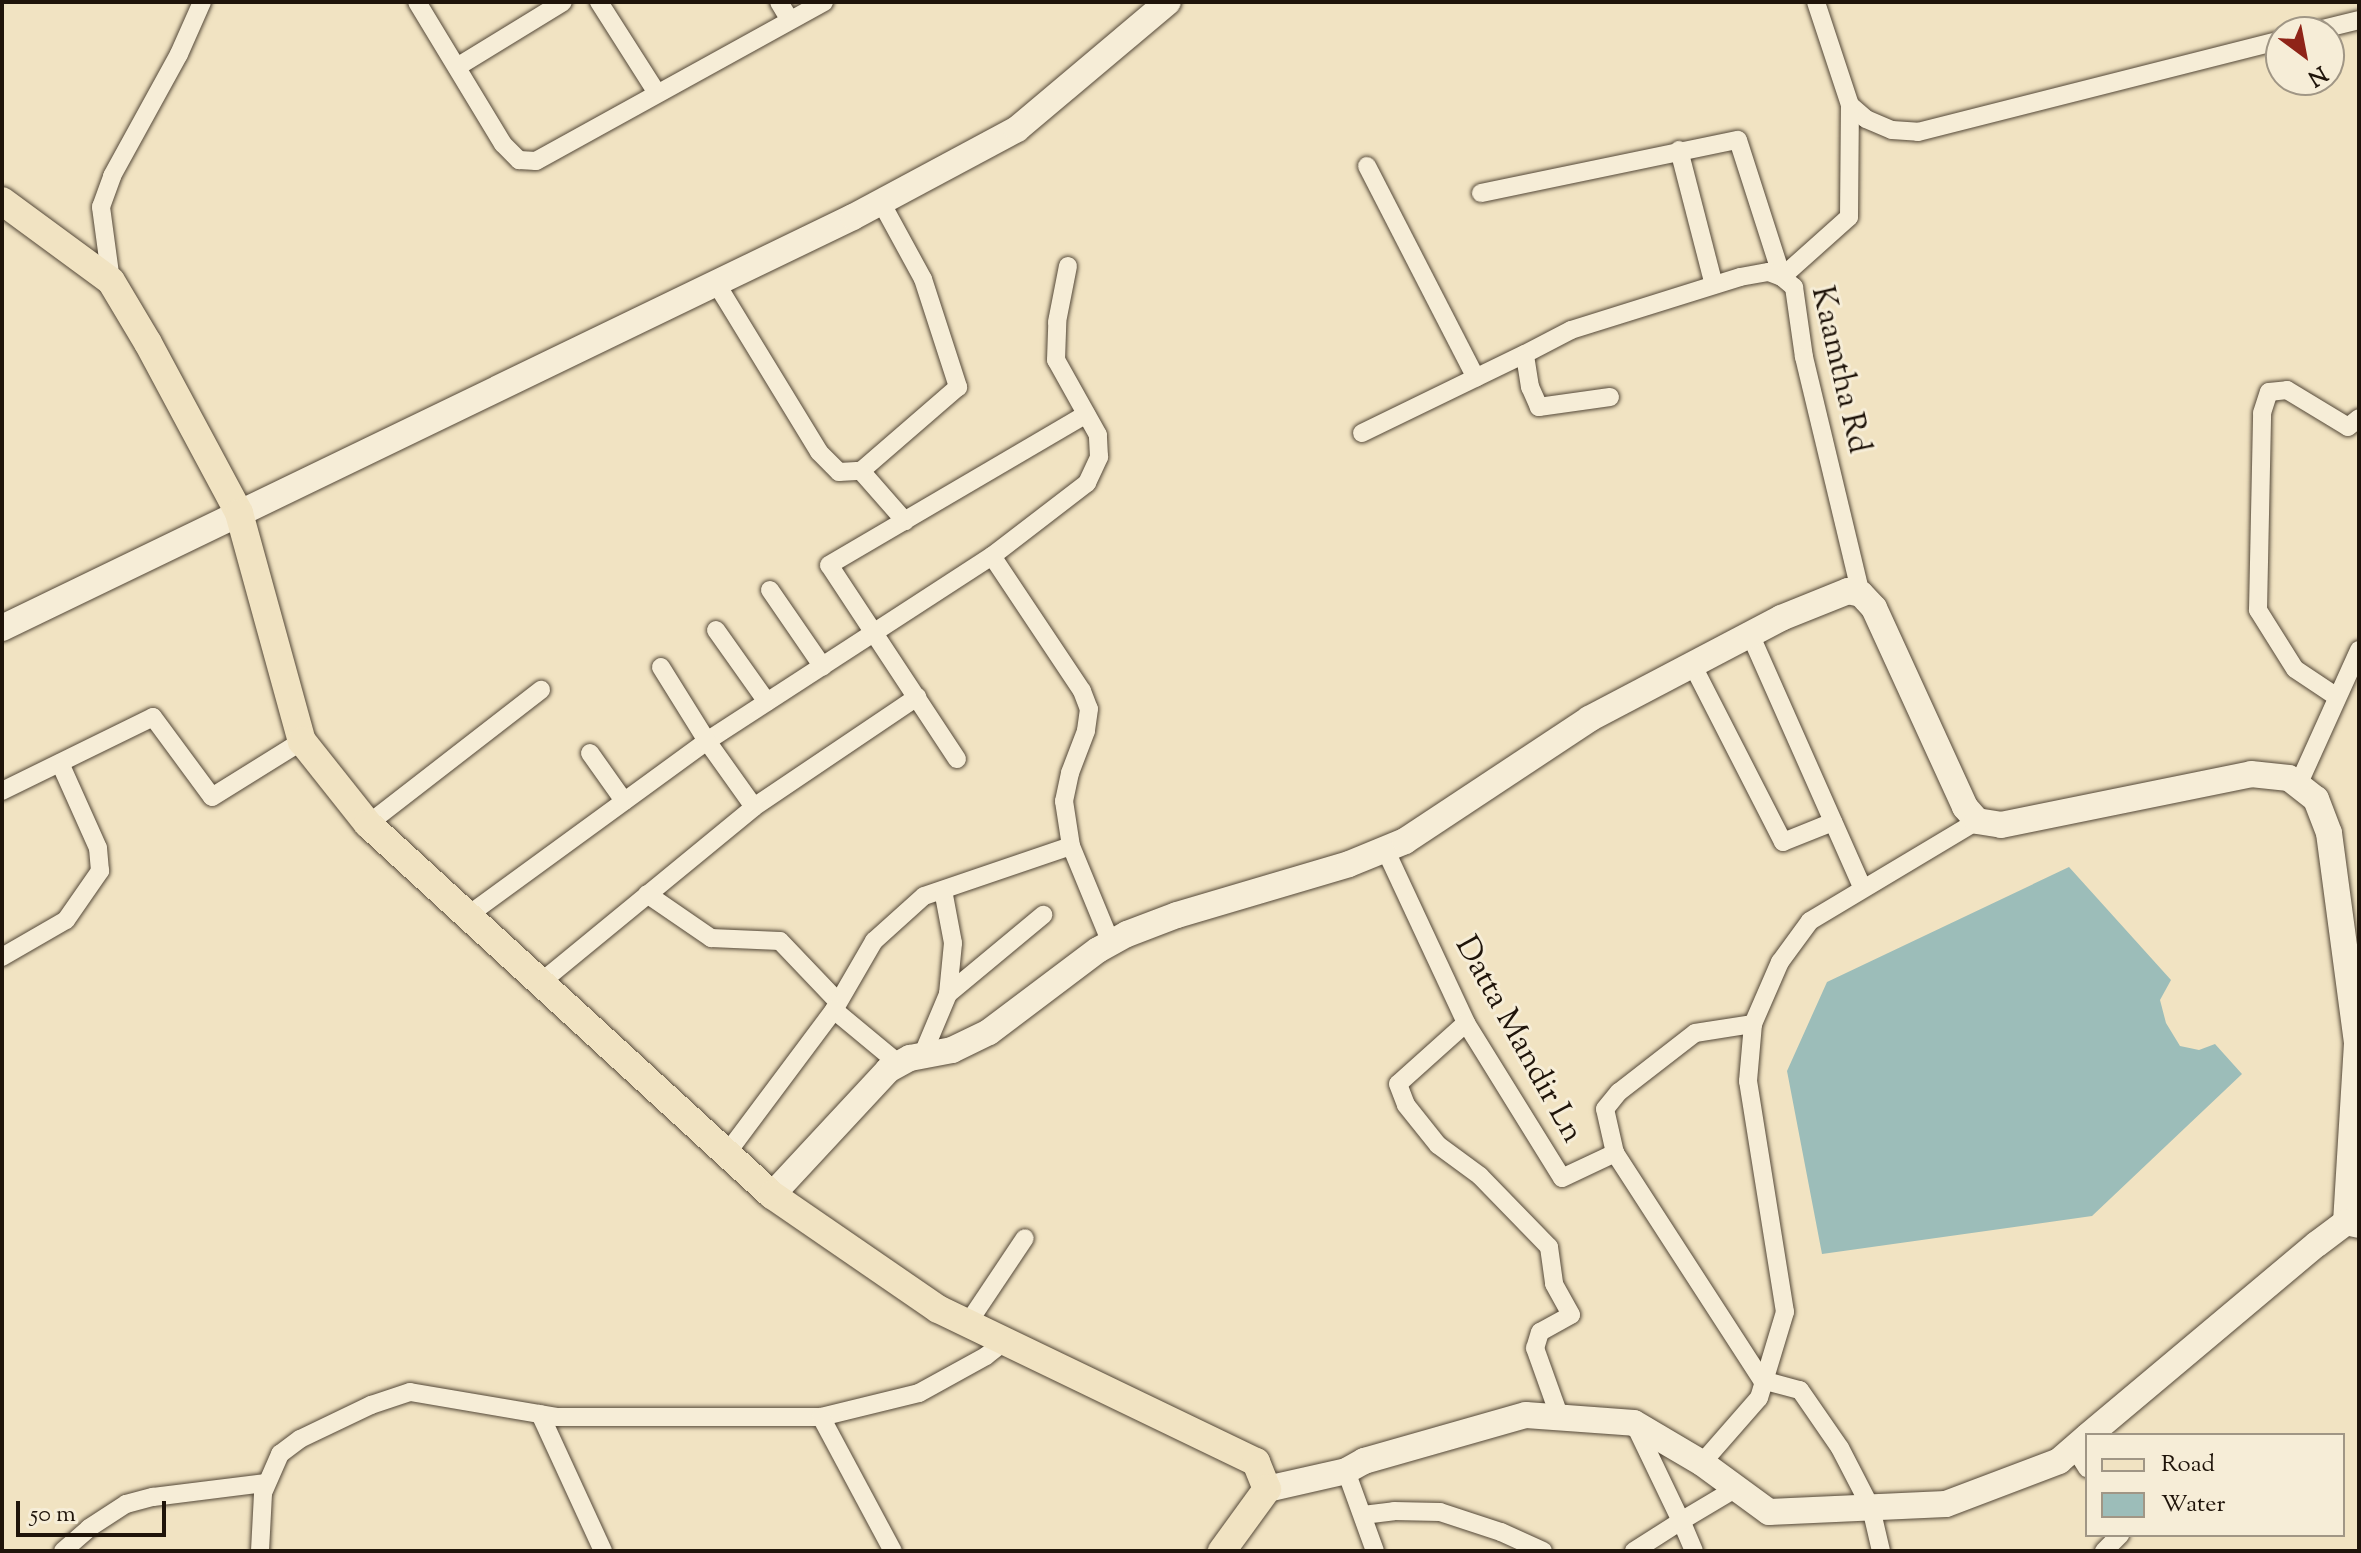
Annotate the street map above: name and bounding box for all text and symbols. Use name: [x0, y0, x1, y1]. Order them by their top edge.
north arrow: [2265, 16, 2345, 96]
text: N: [2301, 56, 2333, 93]
street label: Kaamtha Rd: [1801, 283, 1877, 457]
street label: Datta Mandir Ln: [1445, 930, 1591, 1150]
legend: [2085, 1433, 2345, 1537]
text: Road: [2161, 1448, 2215, 1482]
scale bar: [20, 1485, 170, 1535]
text: Water: [2161, 1488, 2225, 1522]
text: 50 m: [30, 1498, 76, 1532]

